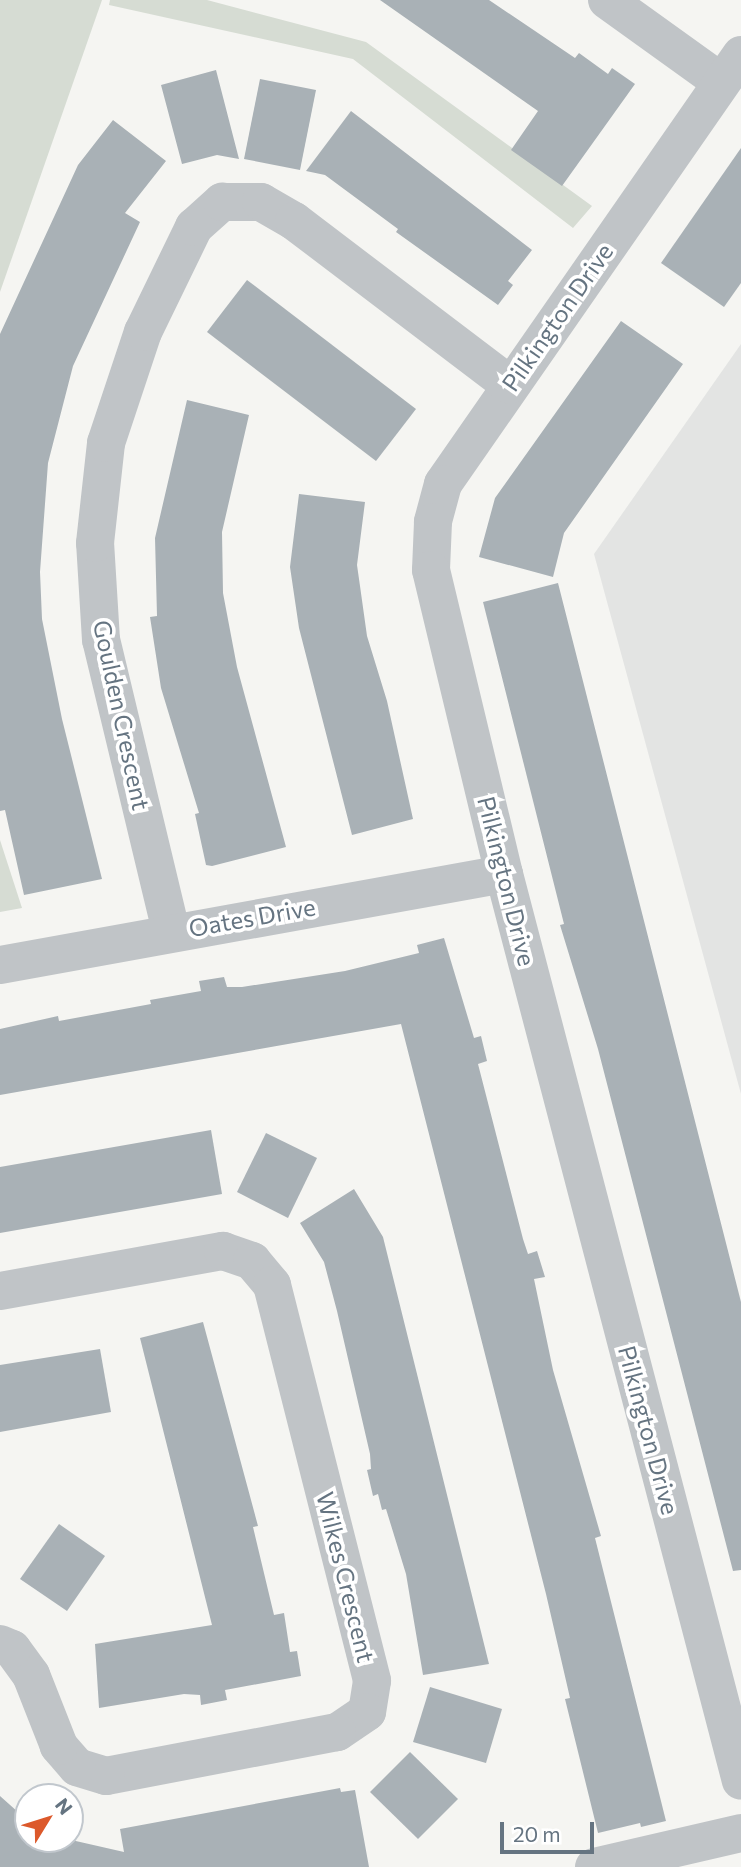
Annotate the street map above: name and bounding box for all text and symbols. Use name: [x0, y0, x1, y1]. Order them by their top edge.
street label: Pilkington Drive: [495, 238, 619, 396]
street label: Goulden Crescent: [88, 617, 156, 813]
street label: Pilkington Drive: [472, 793, 542, 969]
street label: Oates Drive: [186, 892, 318, 942]
street label: Pilkington Drive: [613, 1342, 685, 1518]
street label: Wilkes Crescent: [311, 1489, 381, 1665]
north arrow: [14, 1783, 84, 1853]
text: N: [51, 1793, 78, 1819]
scale bar: [503, 1808, 598, 1852]
text: 20 m: [513, 1821, 561, 1846]

